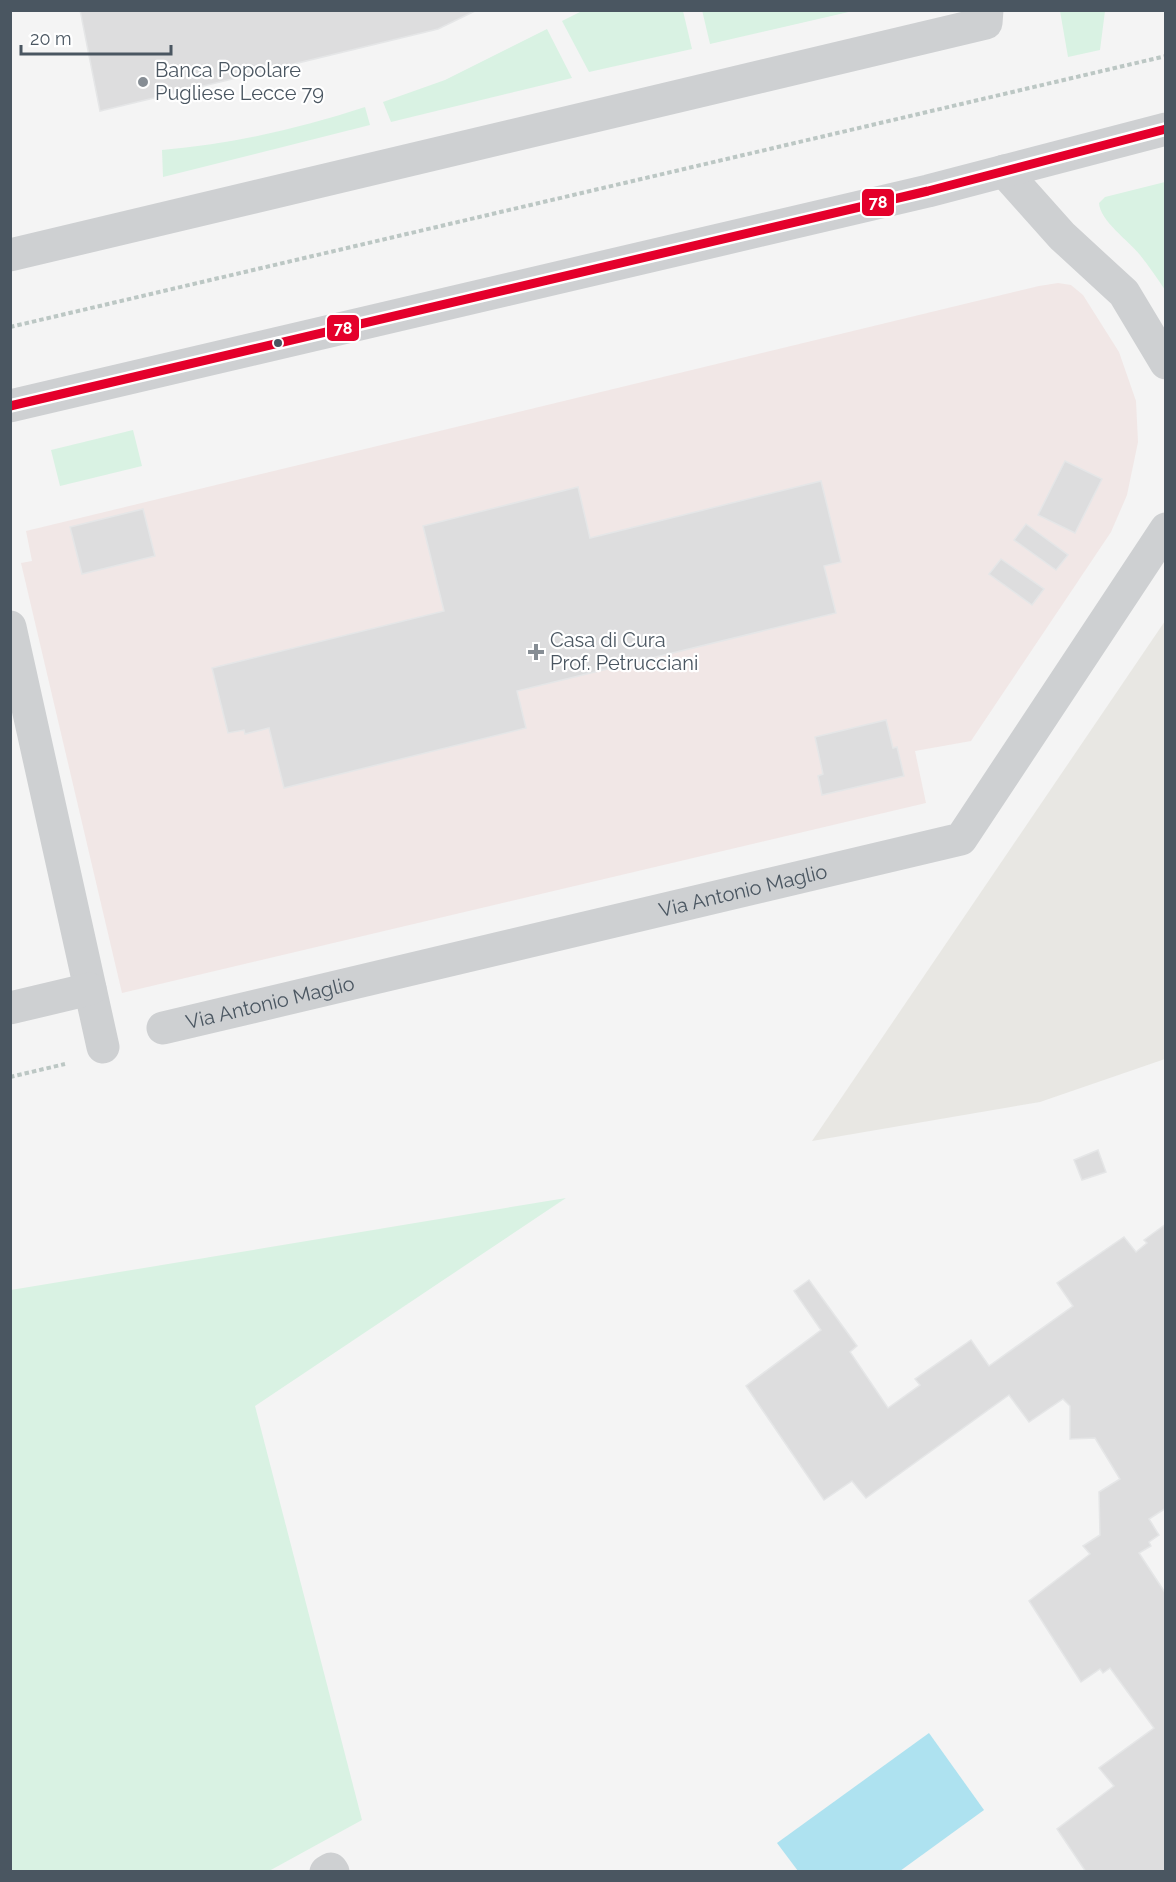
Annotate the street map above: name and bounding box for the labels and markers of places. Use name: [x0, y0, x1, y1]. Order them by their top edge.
place label: Banca Popolare Pugliese Lecce 79: [155, 58, 324, 105]
marker: Banca Popolare Pugliese Lecce 79: [136, 75, 150, 89]
unlabelled marker: [272, 337, 284, 349]
place label: Casa di Cura Prof. Petrucciani: [550, 628, 698, 675]
marker: Casa di Cura Prof. Petrucciani: [527, 643, 545, 661]

